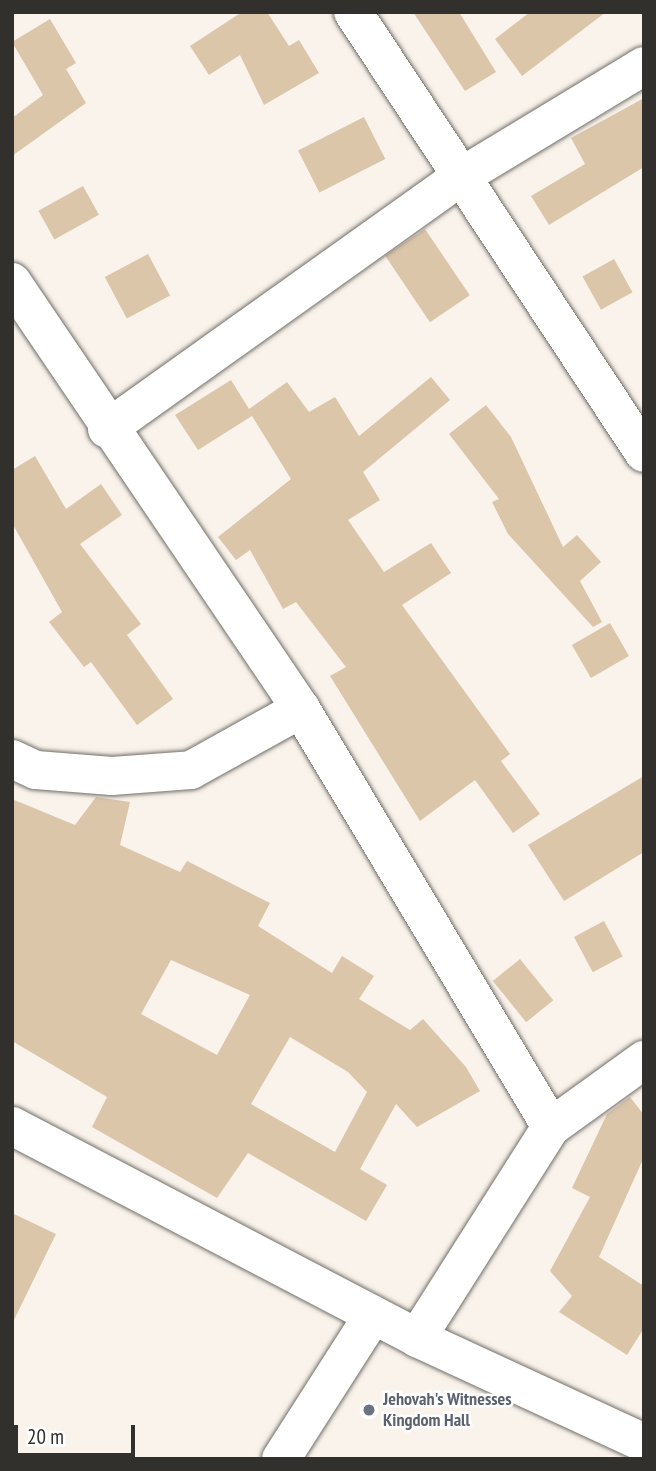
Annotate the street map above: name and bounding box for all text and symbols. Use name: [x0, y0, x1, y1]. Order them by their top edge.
place label: Jehovah's Witnesses Kingdom Hall: [383, 1389, 512, 1432]
marker: Jehovah's Witnesses Kingdom Hall: [361, 1402, 377, 1418]
scale bar: [18, 1412, 138, 1456]
text: 20 m: [27, 1423, 64, 1450]

